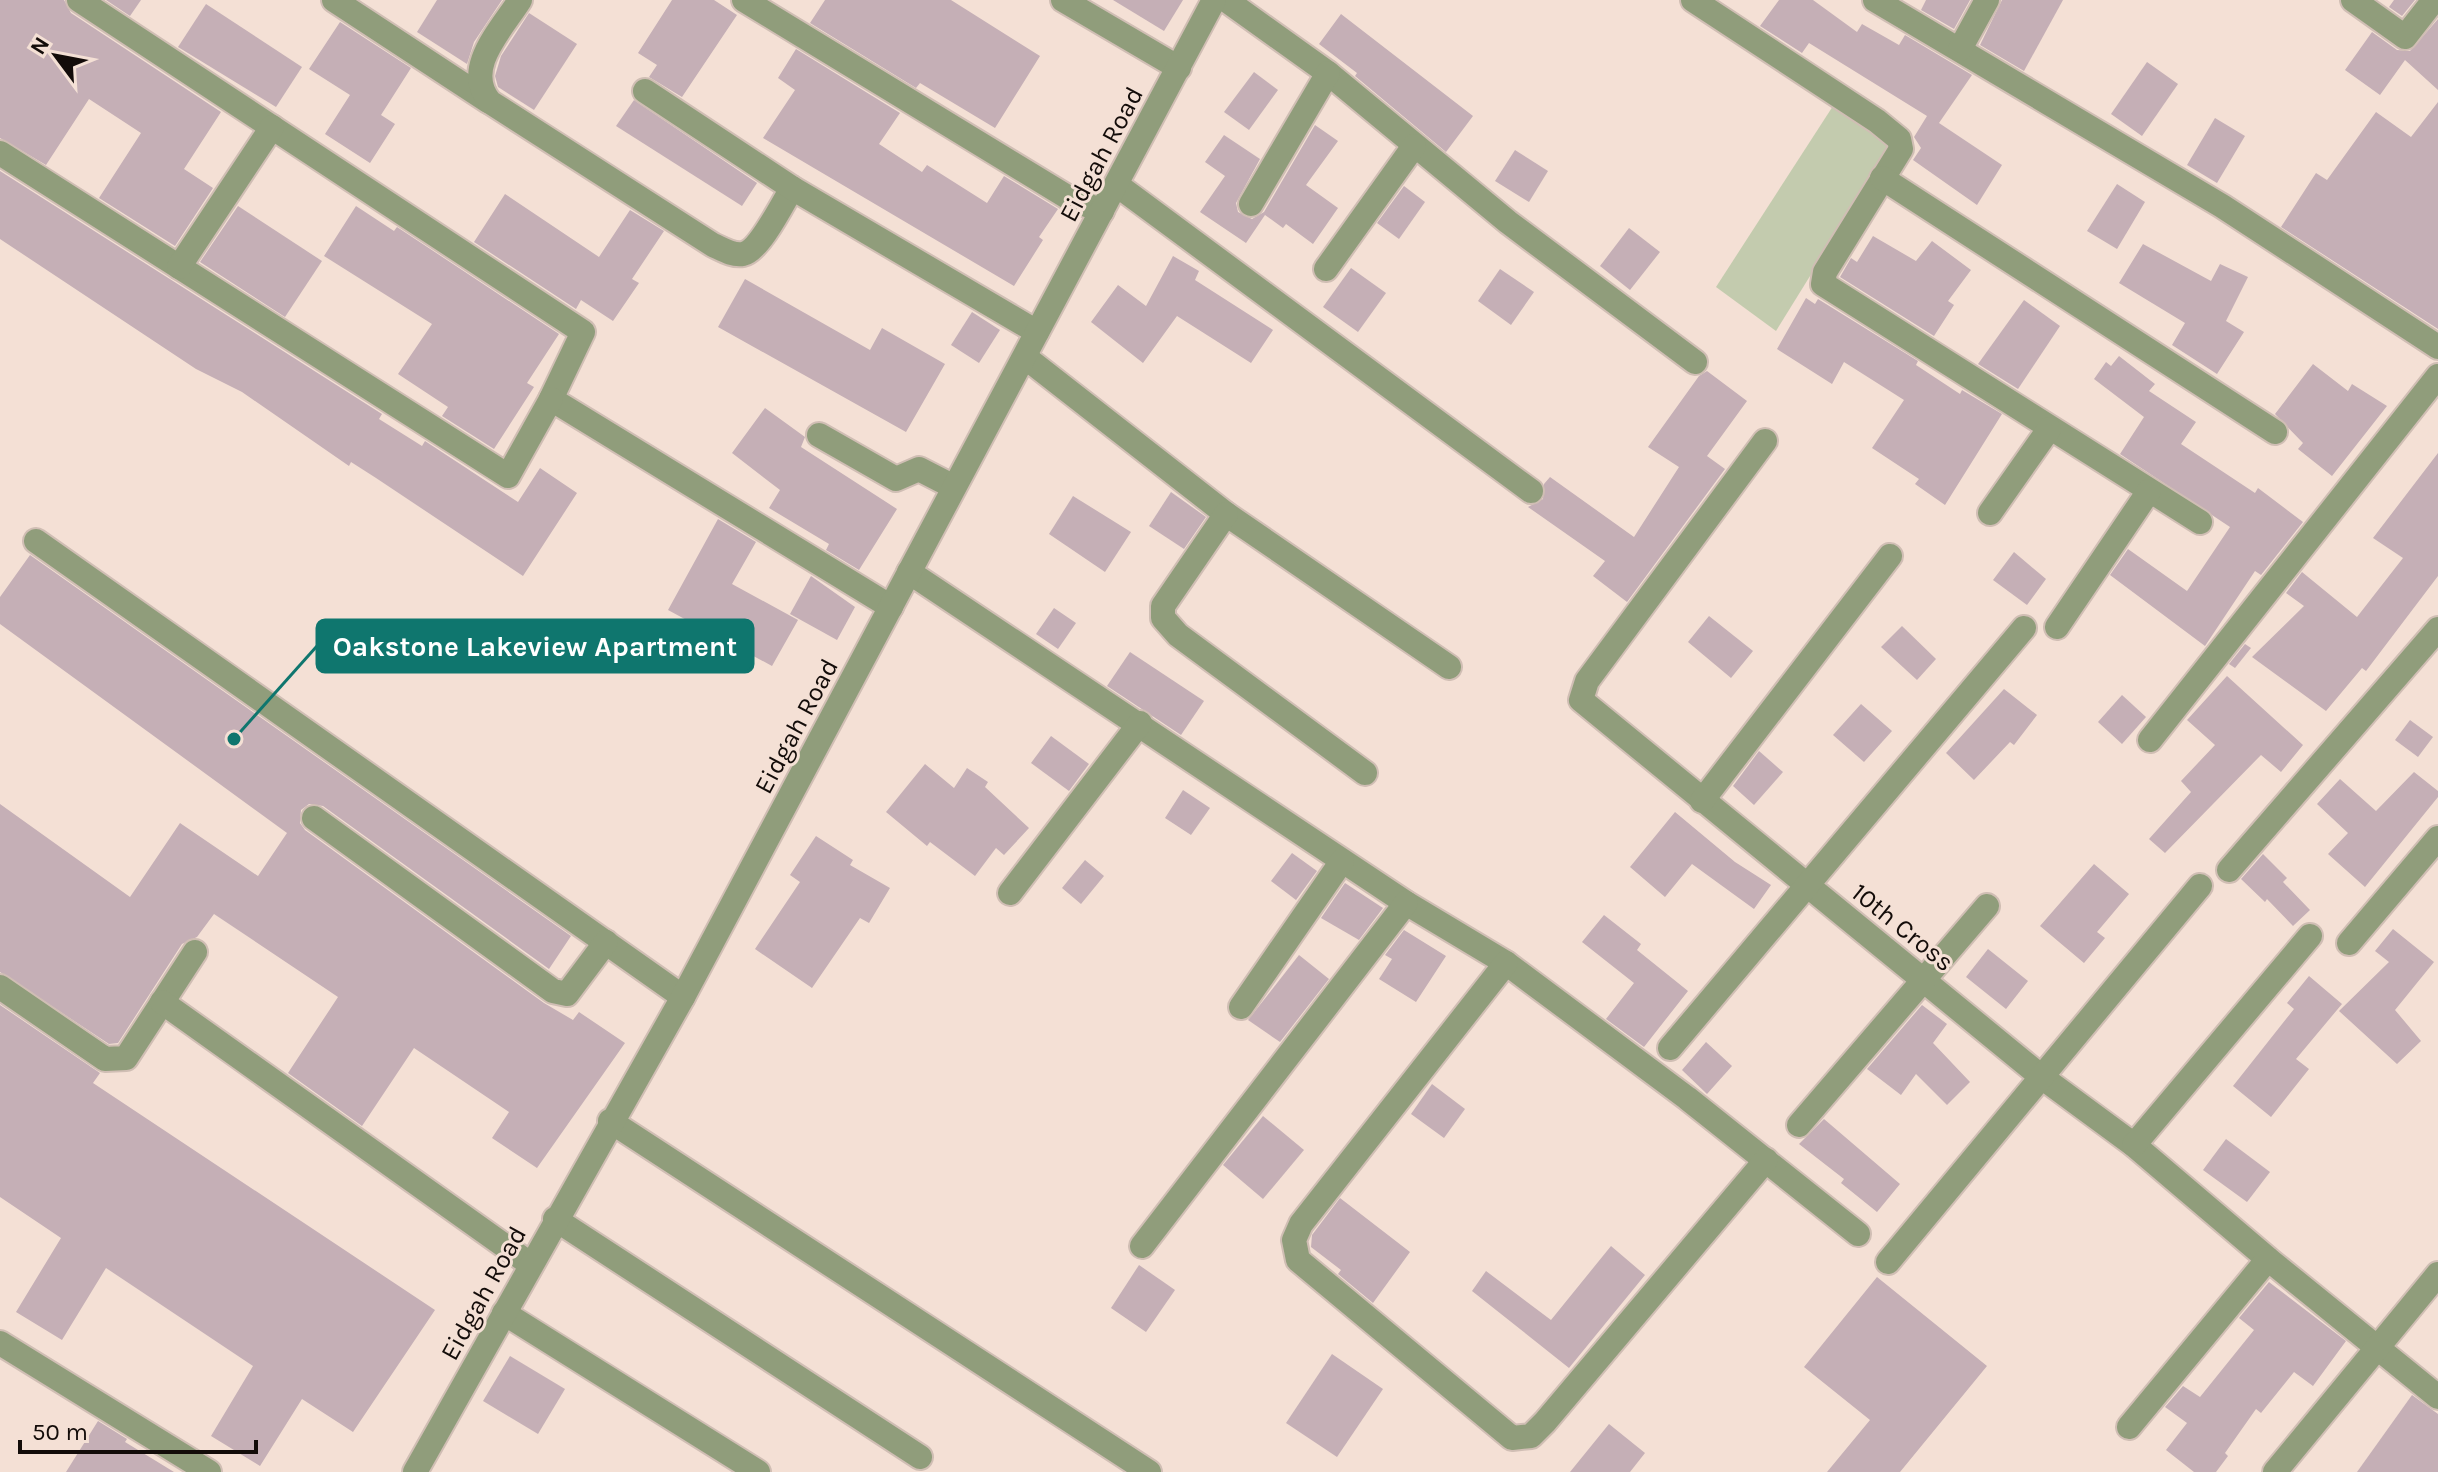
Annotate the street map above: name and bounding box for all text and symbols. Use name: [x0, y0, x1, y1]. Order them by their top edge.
north arrow: [16, 16, 96, 96]
text: N: [25, 32, 55, 60]
street label: Eidgah Road: [1053, 81, 1150, 227]
callout: Oakstone Lakeview Apartment: [317, 620, 753, 672]
text: Oakstone Lakeview Apartment: [333, 630, 737, 663]
street label: Eidgah Road: [748, 653, 845, 799]
street label: 10th Cross: [1845, 877, 1960, 978]
street label: Eidgah Road: [434, 1221, 533, 1366]
scale bar: [20, 1404, 256, 1454]
text: 50 m: [32, 1418, 88, 1446]

